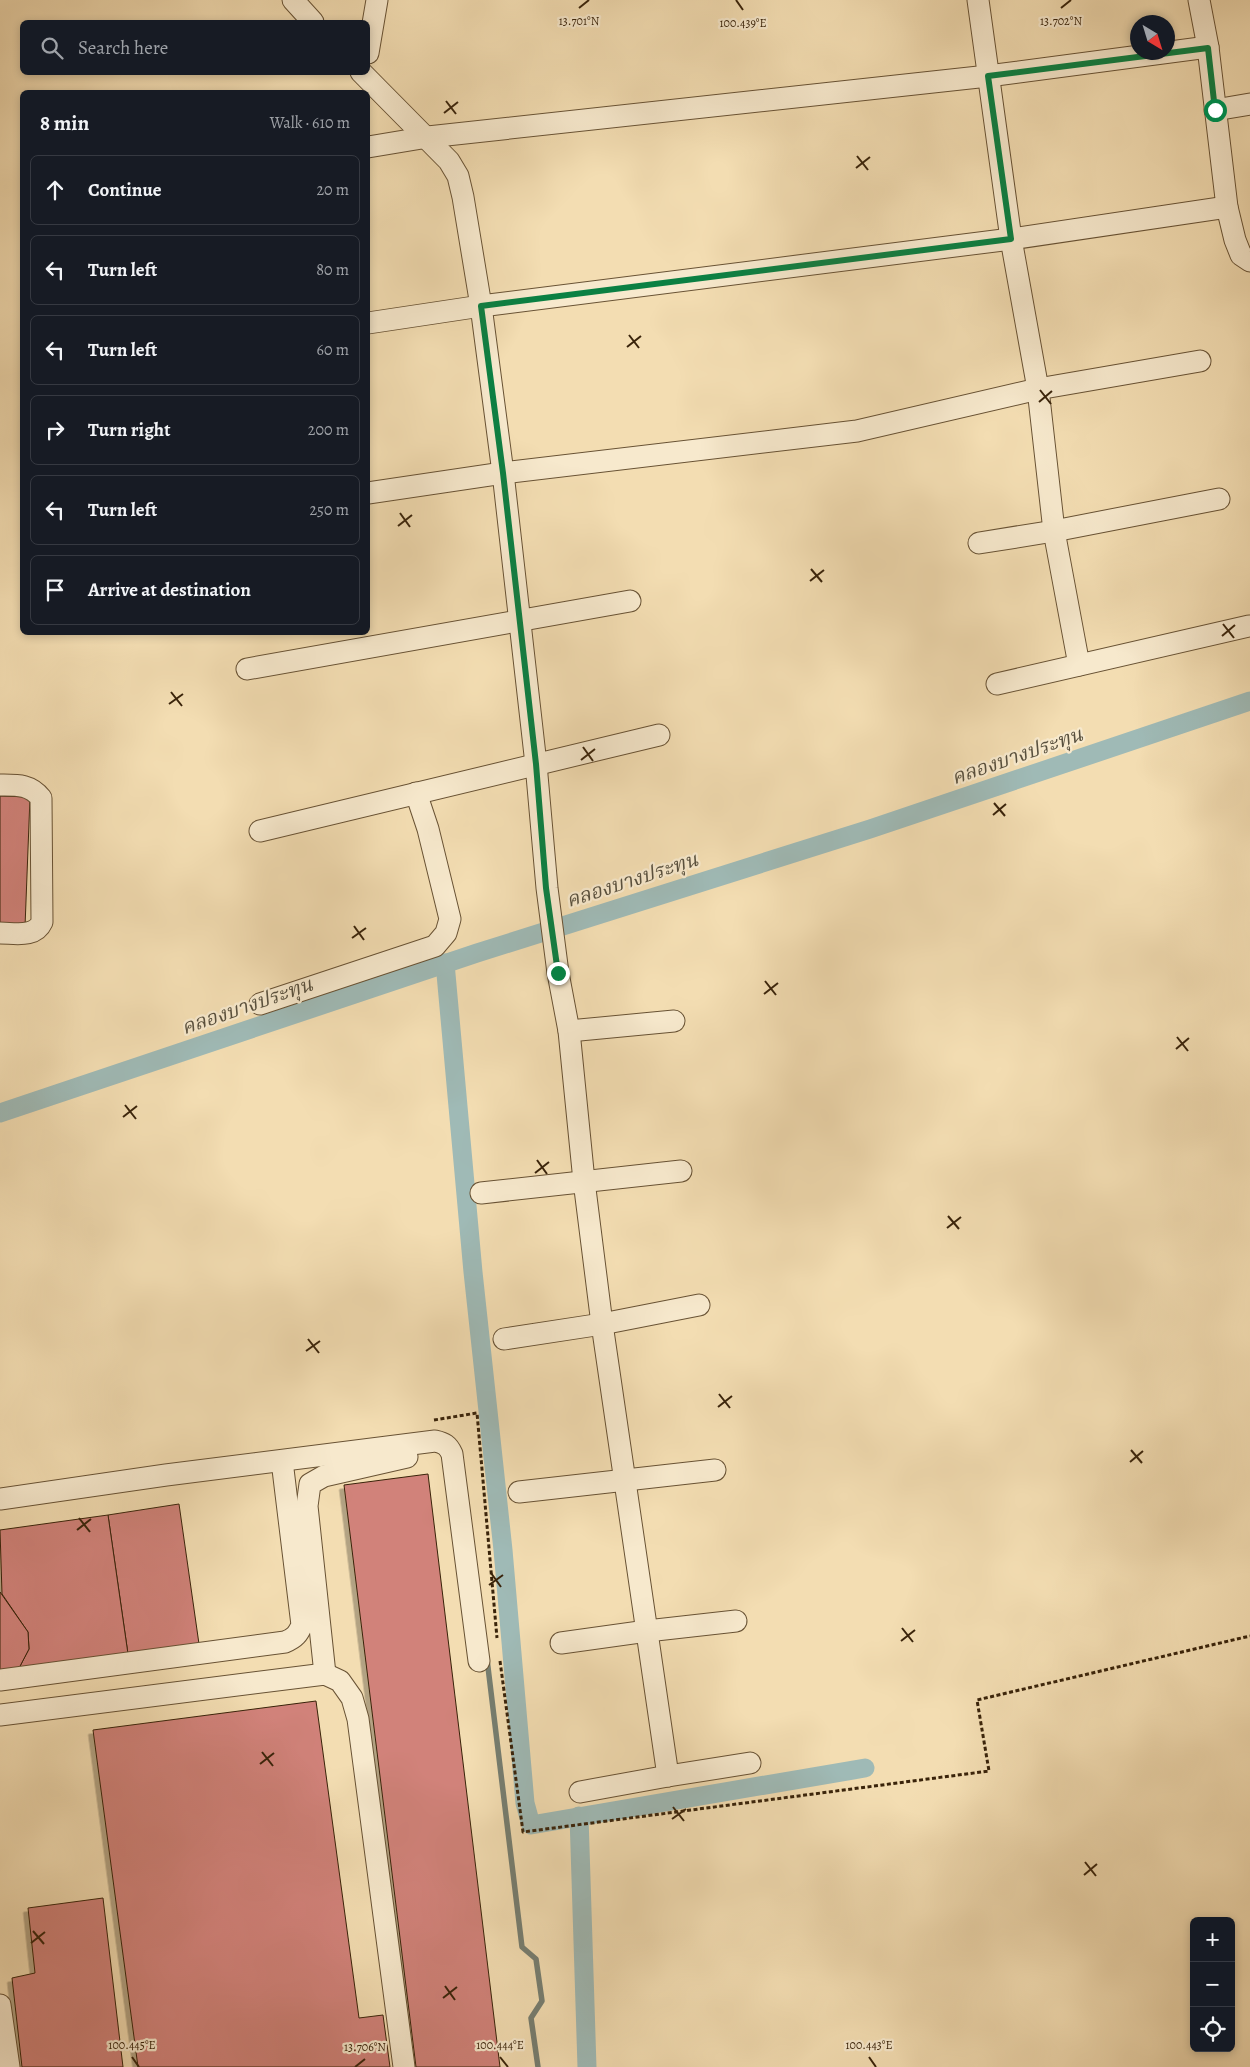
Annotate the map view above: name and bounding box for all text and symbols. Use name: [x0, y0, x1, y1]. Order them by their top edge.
text: 13.701°N: [559, 13, 600, 29]
text: 13.702°N: [1040, 13, 1082, 29]
text: 100.439°E: [719, 15, 767, 31]
north arrow: [1130, 15, 1175, 60]
search box: [20, 20, 370, 75]
icon: search: [38, 34, 66, 62]
text: Search here: [78, 35, 168, 61]
route start: [1204, 99, 1227, 122]
text: 8 min: [40, 109, 89, 137]
text: Walk · 610 m: [270, 112, 350, 134]
icon: ahead: [41, 176, 69, 204]
text: Continue: [88, 177, 162, 203]
text: 20 m: [316, 179, 349, 201]
icon: left: [41, 256, 69, 284]
text: Turn left: [88, 257, 157, 283]
text: 80 m: [316, 259, 349, 281]
icon: left: [41, 336, 69, 364]
text: Turn left: [88, 337, 157, 363]
text: 60 m: [317, 339, 349, 361]
icon: right: [41, 416, 69, 444]
text: Turn right: [88, 417, 170, 443]
text: 200 m: [308, 419, 349, 441]
icon: left: [41, 496, 69, 524]
text: Turn left: [88, 497, 157, 523]
text: 250 m: [310, 499, 349, 521]
icon: arrive: [41, 576, 69, 604]
text: Arrive at destination: [88, 577, 251, 603]
water label: คลองบางประทุน: [948, 721, 1087, 791]
water label: คลองบางประทุน: [563, 846, 702, 914]
route end: [547, 962, 570, 985]
water label: คลองบางประทุน: [178, 971, 317, 1041]
map controls: [1190, 1917, 1235, 2052]
button: +: [1190, 1917, 1235, 1962]
button: −: [1190, 1962, 1235, 2007]
button: locate: [1190, 2007, 1235, 2052]
text: 100.445°E: [108, 2037, 156, 2053]
text: 100.444°E: [476, 2037, 524, 2053]
text: 100.443°E: [845, 2037, 893, 2053]
text: 13.706°N: [344, 2039, 386, 2055]

